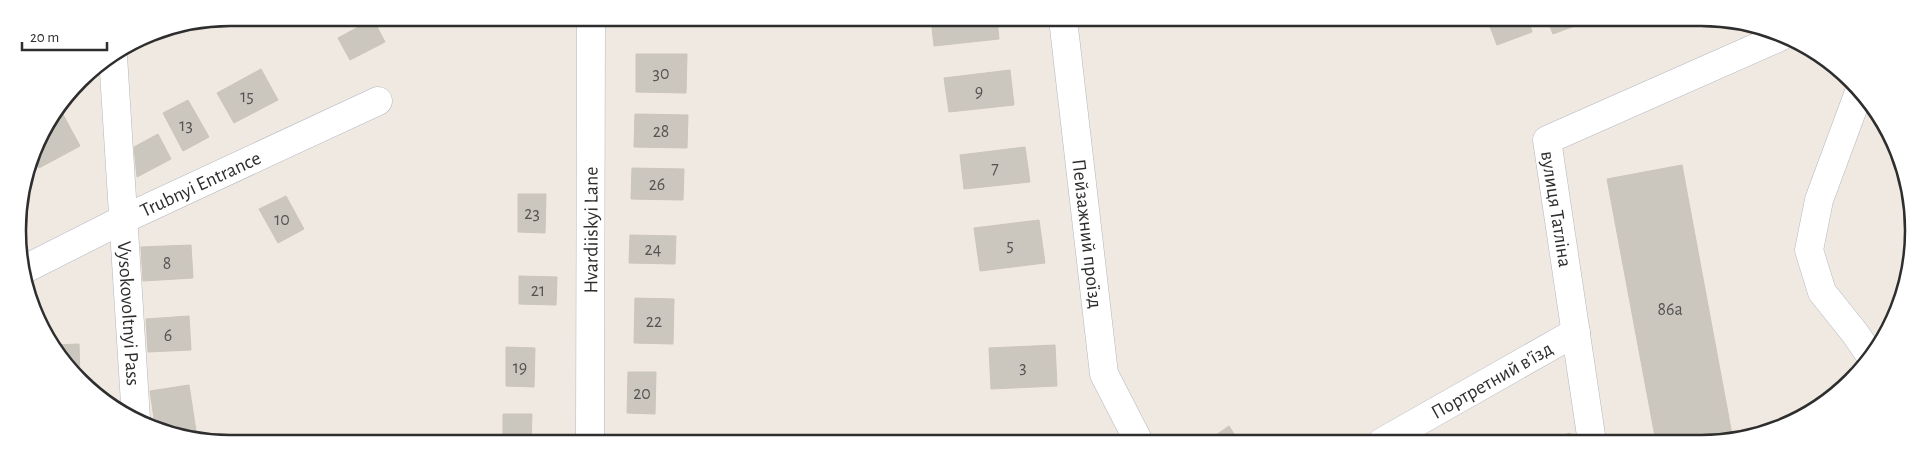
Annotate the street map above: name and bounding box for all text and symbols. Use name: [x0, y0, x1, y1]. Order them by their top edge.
scale bar: [22, 20, 108, 52]
text: 20 m: [30, 30, 59, 45]
house number: 30: [653, 65, 669, 83]
house number: 9: [975, 83, 983, 101]
house number: 15: [240, 88, 254, 106]
house number: 13: [179, 117, 193, 135]
house number: 28: [653, 123, 669, 141]
street label: Trubnyi Entrance: [137, 148, 264, 221]
street label: вулиця Татліна: [1537, 150, 1575, 269]
street label: Пейзажний проїзд: [1068, 158, 1105, 310]
house number: 7: [991, 160, 999, 178]
street label: Hvardiiskyi Lane: [581, 167, 602, 293]
house number: 26: [649, 176, 665, 194]
house number: 23: [524, 205, 540, 223]
house number: 10: [274, 211, 290, 229]
house number: 5: [1006, 237, 1014, 255]
street label: Vysokovoltnyi Pass: [114, 241, 143, 386]
house number: 24: [645, 241, 662, 259]
house number: 8: [163, 255, 171, 273]
house number: 21: [531, 282, 545, 300]
house number: 86а: [1657, 301, 1683, 319]
house number: 22: [646, 313, 662, 331]
house number: 6: [164, 327, 172, 345]
street label: Портретний в'їзд: [1428, 338, 1556, 423]
house number: 19: [513, 359, 527, 377]
house number: 3: [1019, 359, 1027, 377]
house number: 20: [633, 385, 651, 403]

